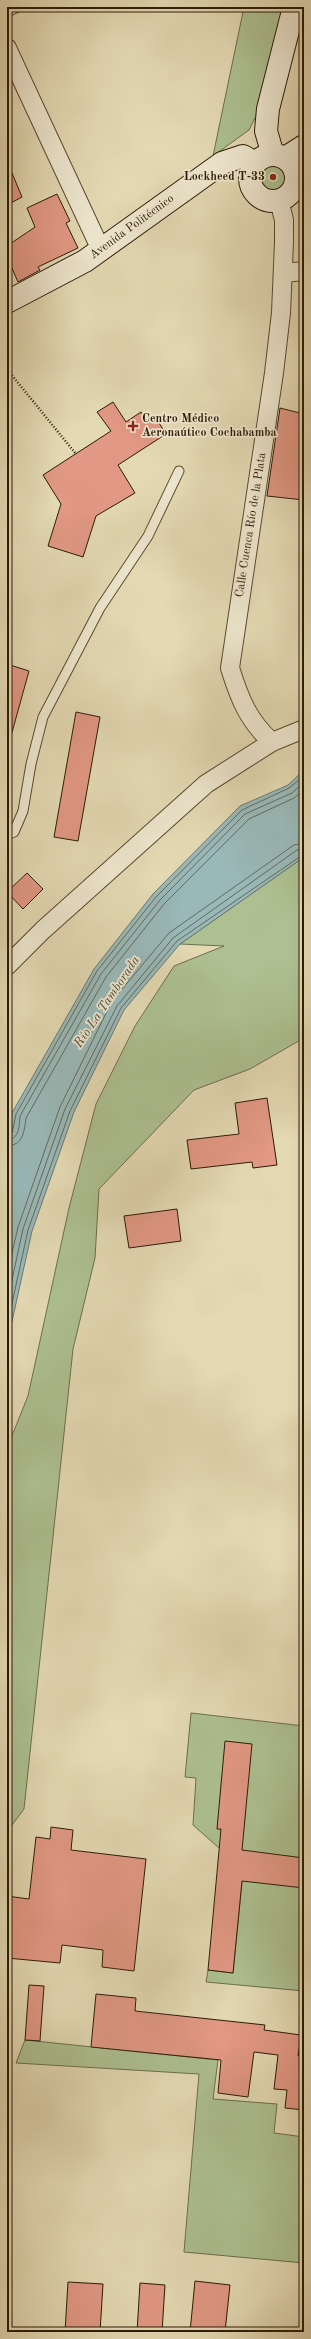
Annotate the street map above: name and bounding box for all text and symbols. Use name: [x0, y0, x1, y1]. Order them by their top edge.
place label: Lockheed T-33: [184, 171, 265, 183]
marker: Lockheed T-33: [268, 172, 278, 182]
street label: Avenida Politécnico: [88, 192, 176, 261]
place label: Centro Médico Aeronaútico Cochabamba: [142, 413, 277, 439]
marker: Centro Médico Aeronaútico Cochabamba: [127, 420, 139, 432]
street label: Calle Cuenca Río de la Plata: [234, 452, 268, 598]
water label: Río La Tamborada: [71, 954, 142, 1051]

